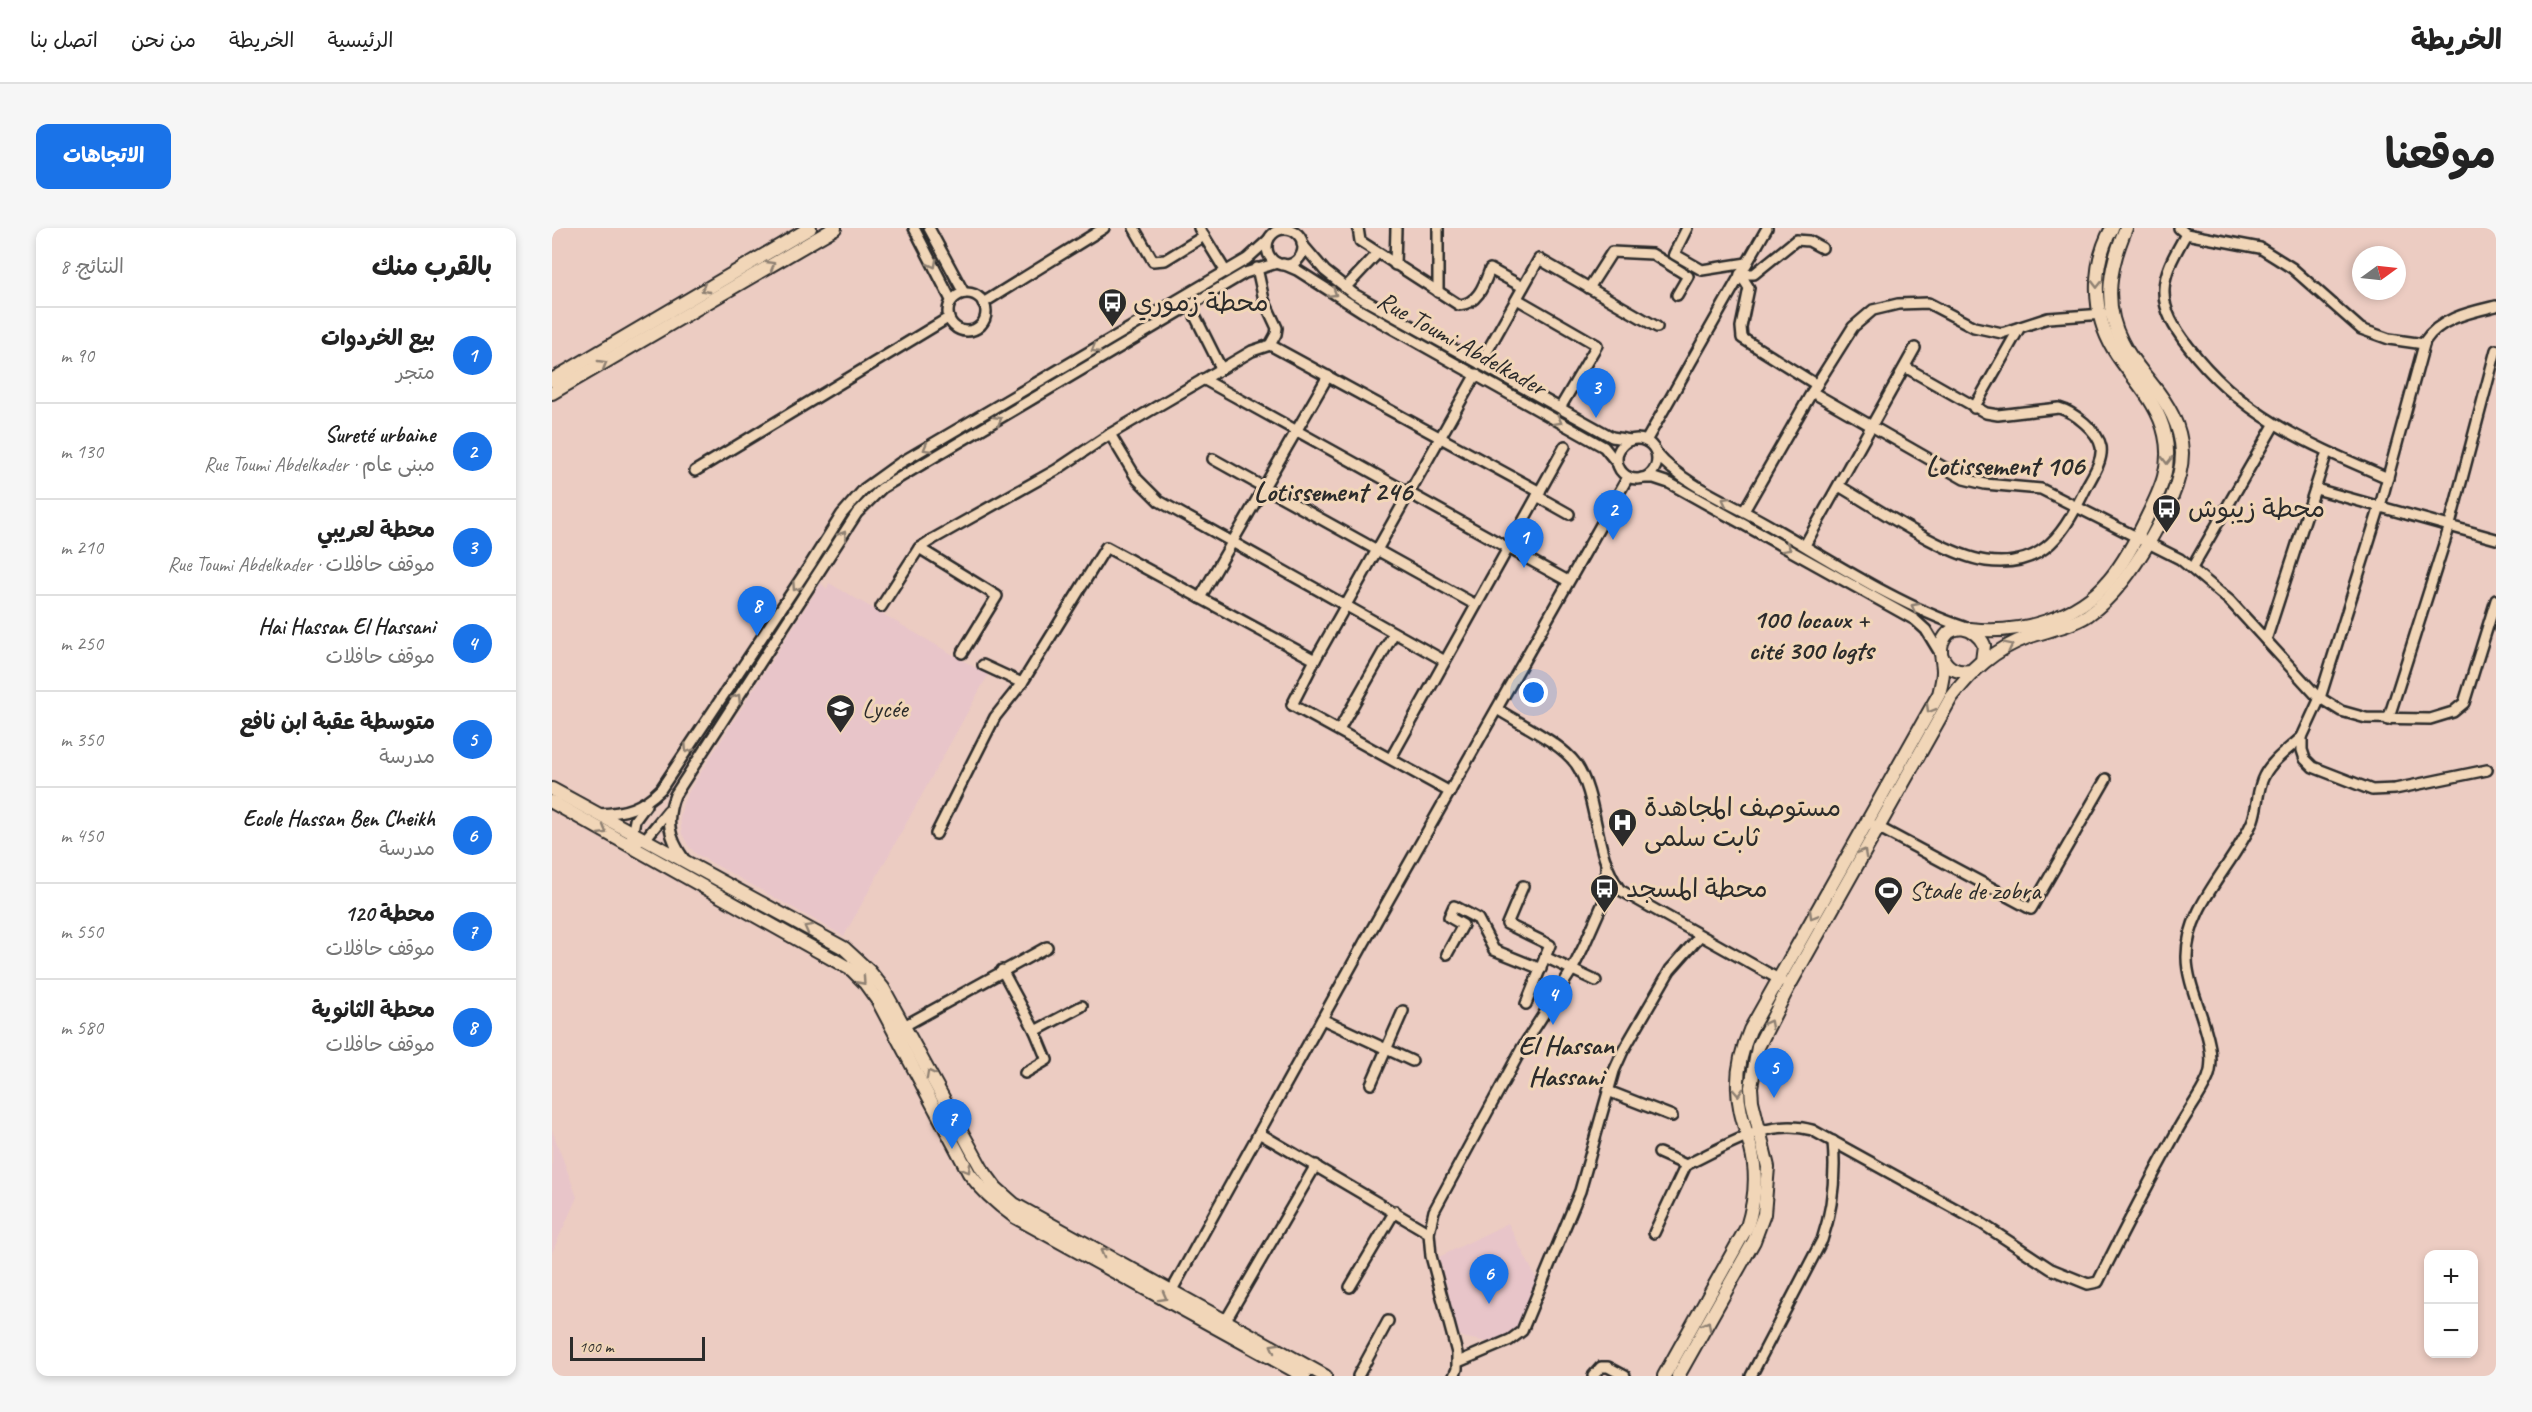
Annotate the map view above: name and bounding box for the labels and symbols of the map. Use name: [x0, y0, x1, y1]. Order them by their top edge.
north arrow: [2352, 246, 2406, 300]
one-way arrow: [925, 258, 937, 269]
one-way arrow: [765, 261, 775, 273]
one-way arrow: [2091, 280, 2104, 289]
one-way arrow: [701, 282, 712, 293]
street label: Rue Toumi Abdelkader: [1372, 283, 1554, 405]
bus stop icon: محطة زموري: [1096, 286, 1128, 328]
place label: محطة زموري: [1133, 286, 1269, 321]
one-way arrow: [1327, 286, 1337, 298]
one-way arrow: [1091, 341, 1101, 353]
one-way arrow: [596, 359, 607, 371]
pin: 3: [1576, 368, 1616, 418]
one-way arrow: [1551, 414, 1562, 425]
one-way arrow: [992, 416, 1002, 427]
one-way arrow: [923, 440, 933, 452]
district label: Lotissement 106: [1926, 448, 2086, 483]
one-way arrow: [2161, 456, 2173, 465]
district label: Lotissement 246: [1254, 474, 1414, 509]
pin: 2: [1594, 490, 1632, 540]
bus stop icon: محطة زيبوش: [2151, 492, 2183, 534]
place label: محطة زيبوش: [2188, 492, 2325, 525]
one-way arrow: [1722, 497, 1733, 508]
pin: 1: [1504, 518, 1544, 568]
one-way arrow: [836, 530, 847, 541]
one-way arrow: [1781, 541, 1791, 552]
one-way arrow: [792, 580, 803, 591]
pin: 8: [738, 586, 776, 636]
district label: 100 locaux + cité 300 logts: [1748, 602, 1876, 667]
one-way arrow: [1911, 603, 1921, 614]
one-way arrow: [2003, 641, 2014, 653]
your location: [1519, 678, 1548, 707]
school or university icon: Lycée: [825, 692, 857, 734]
place label: Lycée: [862, 692, 910, 725]
one-way arrow: [730, 694, 742, 704]
one-way arrow: [1926, 703, 1937, 713]
one-way arrow: [684, 743, 695, 754]
place label: مستوصف المجاهدة ثابت سلمى: [1644, 791, 1841, 854]
hospital icon: مستوصف المجاهدة ثابت سلمى: [1607, 806, 1639, 848]
one-way arrow: [597, 824, 607, 835]
one-way arrow: [1856, 849, 1867, 859]
bus stop icon: محطة المسجد: [1589, 872, 1621, 914]
place label: محطة المسجد: [1626, 872, 1768, 905]
sports icon: Stade de zobra: [1872, 874, 1904, 916]
place label: Stade de zobra: [1909, 874, 2042, 907]
one-way arrow: [1809, 909, 1820, 920]
one-way arrow: [804, 924, 815, 935]
one-way arrow: [855, 974, 866, 984]
pin: 4: [1534, 976, 1572, 1025]
one-way arrow: [1762, 1019, 1773, 1030]
district label: El Hassan Hassani: [1518, 1028, 1615, 1093]
pin: 5: [1754, 1048, 1794, 1098]
one-way arrow: [926, 1070, 937, 1080]
one-way arrow: [1732, 1088, 1745, 1097]
pin: 7: [932, 1100, 972, 1149]
one-way arrow: [960, 1163, 971, 1173]
one-way arrow: [1100, 1248, 1110, 1259]
pin: 6: [1470, 1254, 1508, 1304]
one-way arrow: [1157, 1290, 1167, 1301]
one-way arrow: [1700, 1321, 1711, 1331]
scale bar: [570, 1334, 705, 1362]
one-way arrow: [1270, 1343, 1281, 1354]

